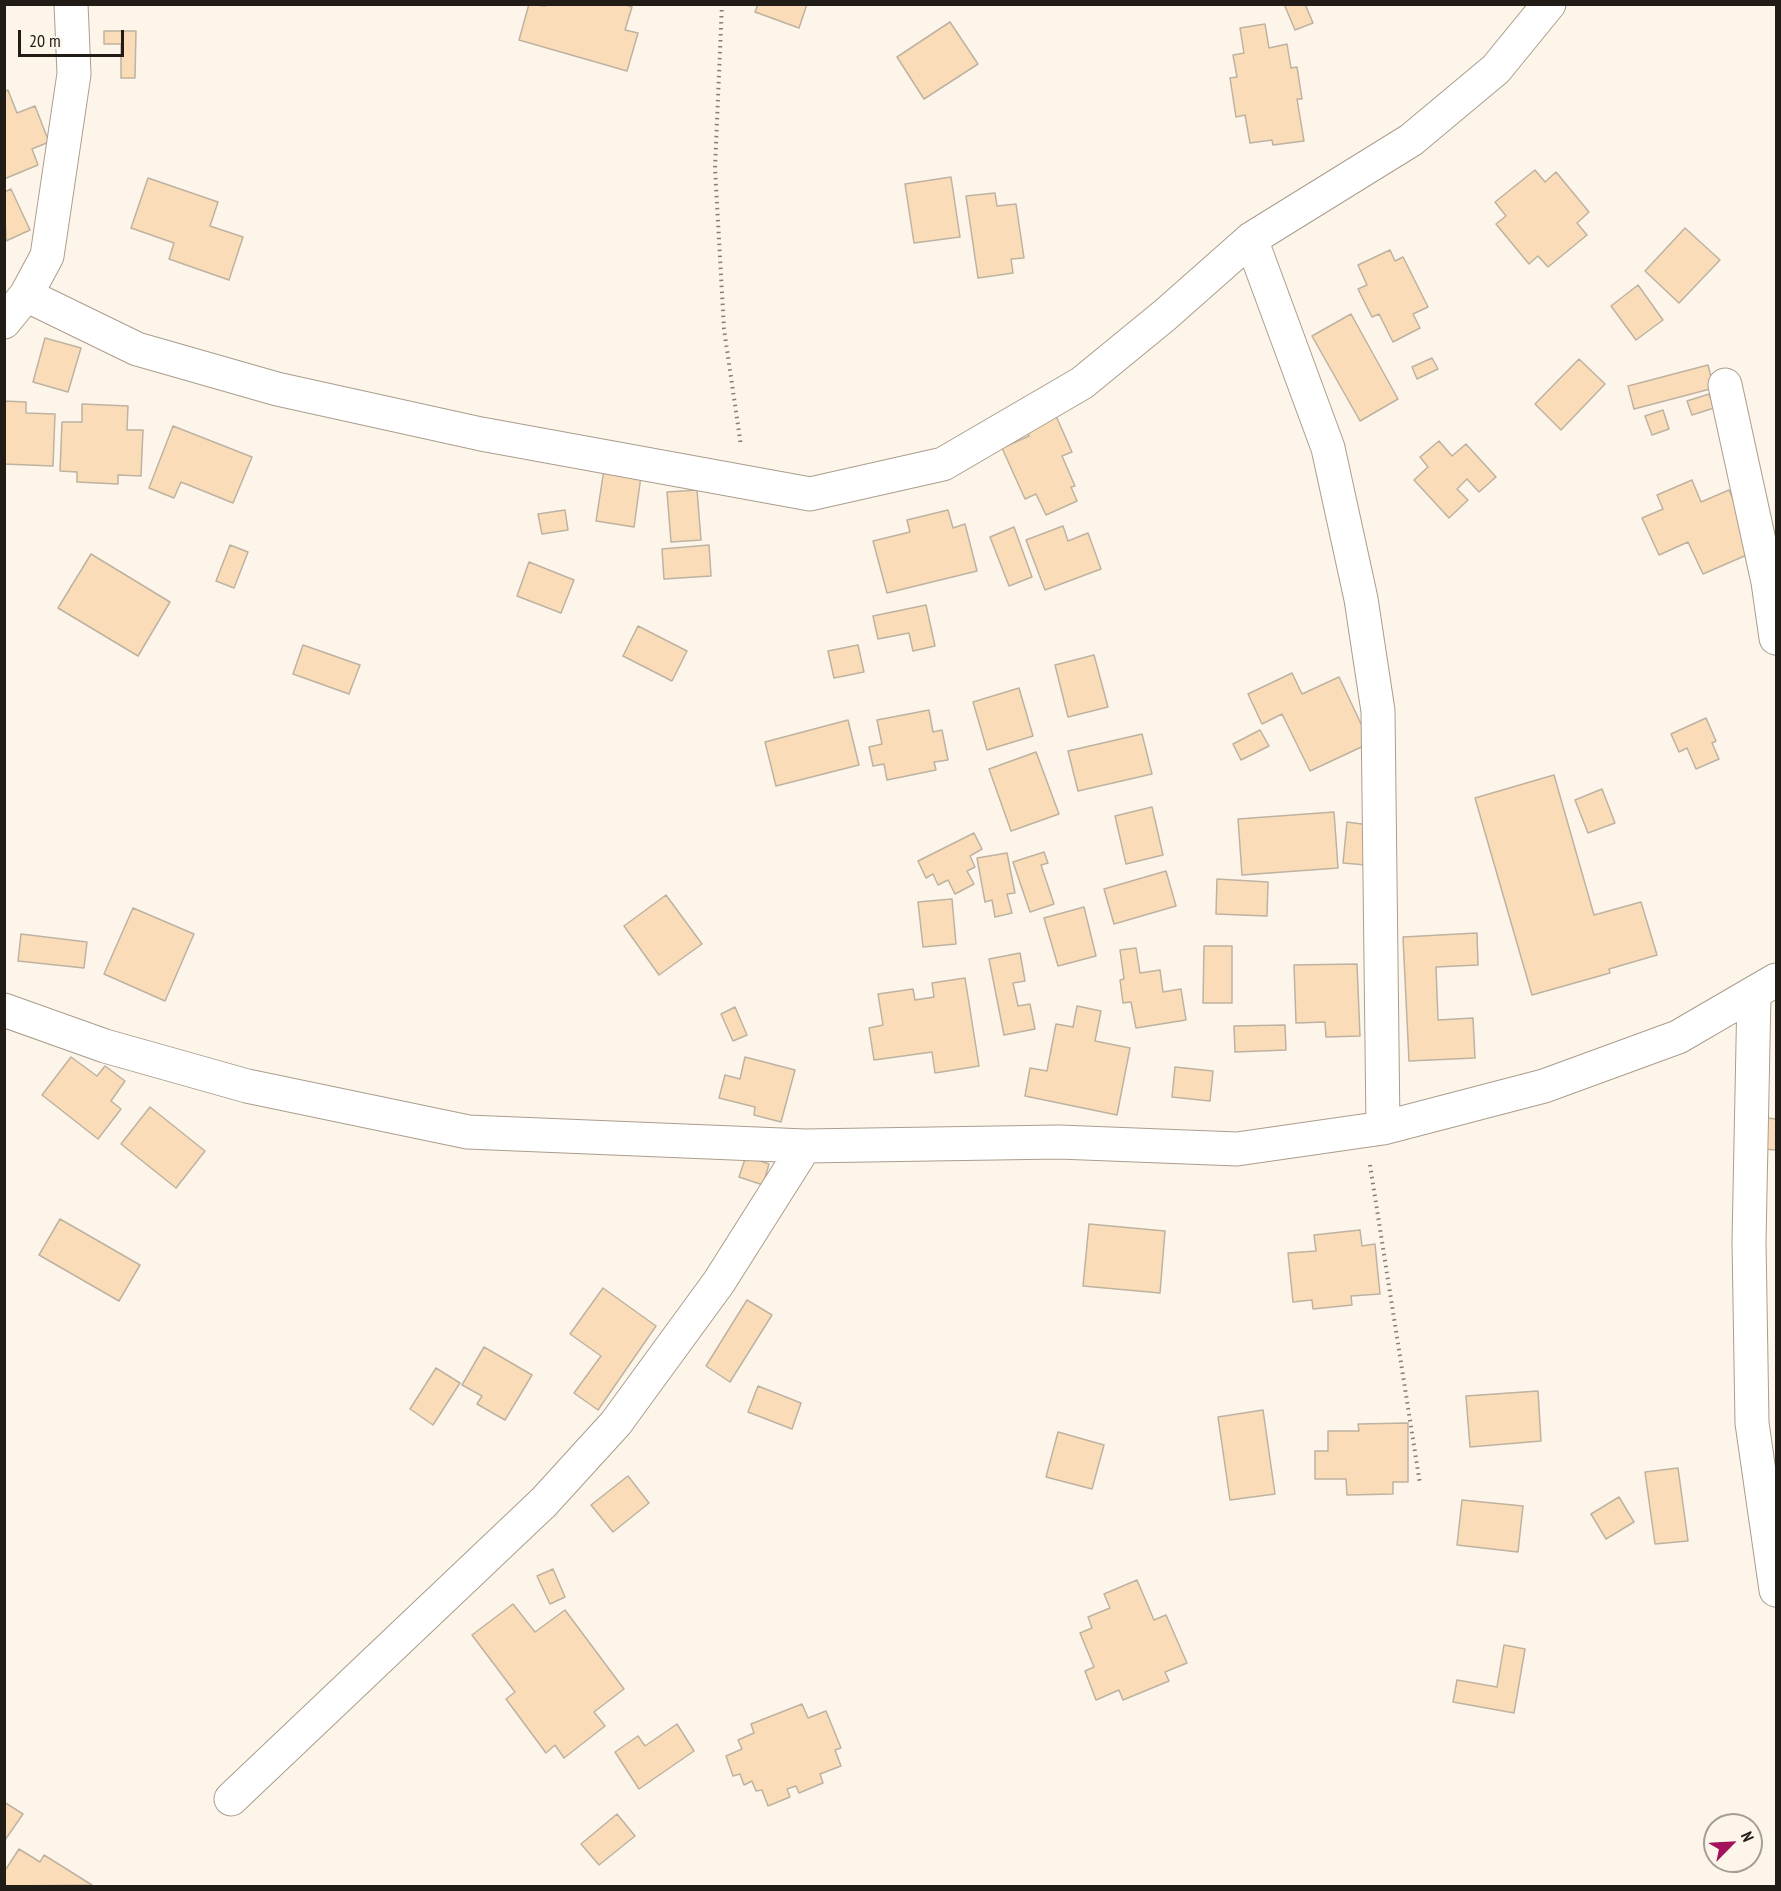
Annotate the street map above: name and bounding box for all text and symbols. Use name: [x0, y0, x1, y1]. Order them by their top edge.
scale bar: [21, 18, 128, 56]
text: 20 m: [29, 29, 61, 52]
north arrow: [1703, 1813, 1763, 1873]
text: N: [1737, 1828, 1759, 1844]

